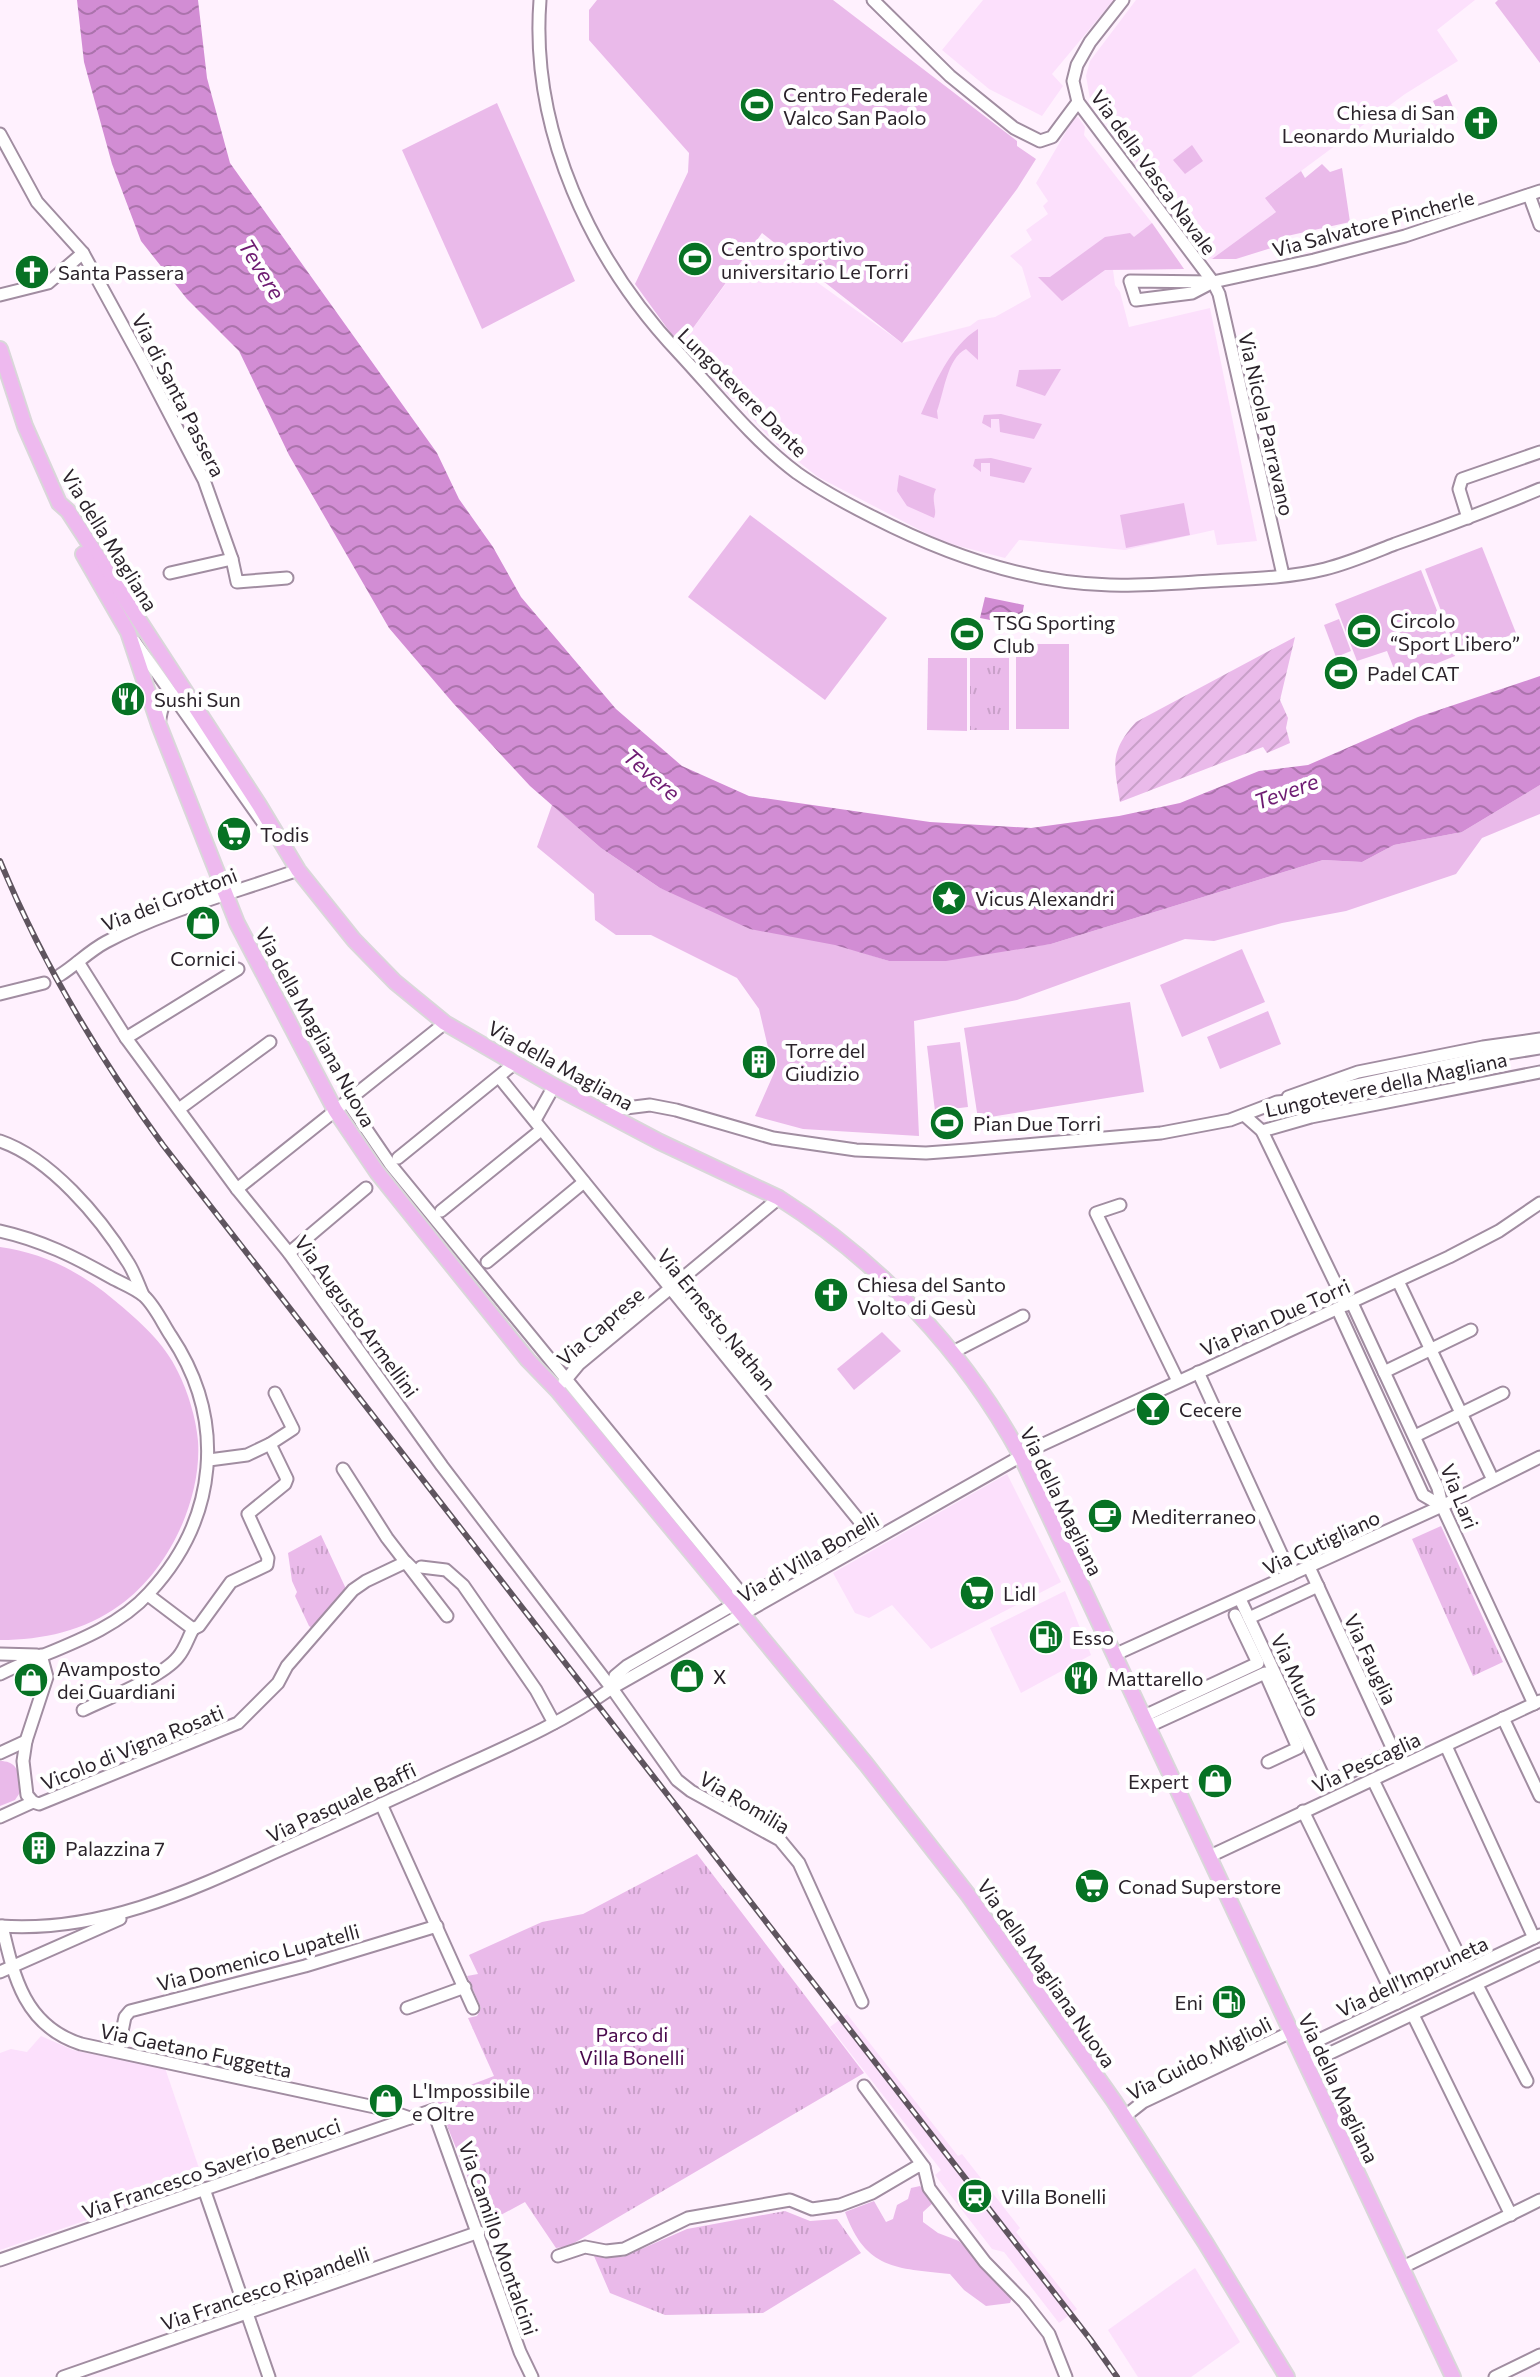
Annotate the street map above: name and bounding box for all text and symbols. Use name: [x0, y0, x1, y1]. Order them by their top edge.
place label: Centro Federale Valco San Paolo: [783, 82, 928, 129]
street label: Via della Vasca Navale: [1086, 85, 1222, 259]
sports icon: Centro Federale Valco San Paolo: [738, 86, 776, 124]
place label: Chiesa di San Leonardo Murialdo: [1282, 100, 1455, 147]
church icon: Chiesa di San Leonardo Murialdo: [1462, 104, 1500, 142]
street label: Via Salvatore Pincherle: [1270, 185, 1476, 261]
water label: Tevere: [233, 234, 291, 305]
place label: Centro sportivo universitario Le Torri: [721, 236, 909, 283]
sports icon: Centro sportivo universitario Le Torri: [676, 240, 714, 278]
church icon: Santa Passera: [13, 253, 51, 291]
place label: Santa Passera: [58, 260, 184, 284]
street label: Via di Santa Passera: [127, 309, 231, 481]
street label: Lungotevere Dante: [673, 322, 813, 462]
street label: Via Nicola Parravano: [1234, 330, 1300, 518]
street label: Via della Magliana: [57, 465, 163, 615]
place label: Circolo “Sport Libero”: [1390, 608, 1520, 655]
place label: TSG Sporting Club: [993, 610, 1115, 657]
sports icon: Circolo “Sport Libero”: [1345, 612, 1383, 650]
sports icon: TSG Sporting Club: [948, 615, 986, 653]
sports icon: Padel CAT: [1322, 654, 1360, 692]
place label: Padel CAT: [1367, 661, 1460, 685]
restaurant icon: Sushi Sun: [109, 680, 147, 718]
place label: Sushi Sun: [154, 687, 241, 711]
water label: Tevere: [618, 742, 686, 806]
water label: Tevere: [1250, 767, 1322, 815]
supermarket icon: Todis: [215, 815, 253, 853]
place label: Todis: [260, 822, 309, 846]
street label: Via dei Grottoni: [98, 862, 240, 936]
place icon: Vicus Alexandri: [930, 879, 968, 917]
place label: Vicus Alexandri: [975, 886, 1115, 910]
shop icon: Cornici: [184, 904, 222, 942]
street label: Via della Magliana Nuova: [251, 923, 381, 1131]
place label: Cornici: [170, 946, 236, 970]
street label: Via della Magliana: [484, 1015, 638, 1115]
place label: Torre del Giudizio: [785, 1038, 865, 1085]
building icon: Torre del Giudizio: [740, 1043, 778, 1081]
street label: Lungotevere della Magliana: [1263, 1047, 1509, 1121]
sports icon: Pian Due Torri: [928, 1104, 966, 1142]
place label: Pian Due Torri: [973, 1111, 1101, 1135]
street label: Via Augusto Armellini: [290, 1230, 424, 1402]
street label: Via Ernesto Nathan: [653, 1243, 781, 1395]
place label: Chiesa del Santo Volto di Gesù: [857, 1272, 1006, 1319]
street label: Via Pian Due Torri: [1196, 1273, 1354, 1361]
church icon: Chiesa del Santo Volto di Gesù: [812, 1276, 850, 1314]
street label: Via Caprese: [552, 1282, 648, 1370]
bar icon: Cecere: [1134, 1390, 1172, 1428]
place label: Cecere: [1179, 1397, 1242, 1421]
street label: Via della Magliana: [1016, 1423, 1108, 1579]
street label: Via Lari: [1436, 1460, 1484, 1532]
cafe icon: Mediterraneo: [1086, 1497, 1124, 1535]
place label: Mediterraneo: [1131, 1504, 1256, 1528]
street label: Via Cutigliano: [1259, 1504, 1383, 1580]
street label: Via di Villa Bonelli: [733, 1507, 883, 1607]
supermarket icon: Lidl: [958, 1574, 996, 1612]
place label: Lidl: [1003, 1581, 1036, 1605]
street label: Via Fauglia: [1340, 1610, 1402, 1708]
fuel station icon: Esso: [1027, 1618, 1065, 1656]
place label: Esso: [1072, 1625, 1114, 1649]
street label: Via Murlo: [1266, 1630, 1326, 1720]
place label: Avamposto dei Guardiani: [57, 1656, 176, 1703]
shop icon: X: [668, 1657, 706, 1695]
restaurant icon: Mattarello: [1062, 1659, 1100, 1697]
shop icon: Avamposto dei Guardiani: [12, 1661, 50, 1699]
place label: X: [713, 1664, 727, 1688]
place label: Mattarello: [1107, 1666, 1204, 1690]
street label: Vicolo di Vigna Rosati: [37, 1699, 227, 1795]
street label: Via Pescaglia: [1308, 1726, 1424, 1798]
street label: Via Pasquale Baffi: [263, 1757, 419, 1847]
shop icon: Expert: [1196, 1762, 1234, 1800]
street label: Via Romilia: [695, 1766, 795, 1838]
place label: Expert: [1128, 1769, 1189, 1793]
building icon: Palazzina 7: [20, 1829, 58, 1867]
place label: Palazzina 7: [65, 1836, 165, 1860]
supermarket icon: Conad Superstore: [1073, 1867, 1111, 1905]
street label: Via della Magliana Nuova: [973, 1874, 1121, 2072]
place label: Conad Superstore: [1118, 1874, 1281, 1898]
street label: Via Domenico Lupatelli: [154, 1918, 362, 1996]
street label: Via dell'Impruneta: [1333, 1930, 1491, 2022]
fuel station icon: Eni: [1210, 1983, 1248, 2021]
place label: Eni: [1175, 1990, 1203, 2014]
street label: Via della Magliana: [1294, 2009, 1384, 2167]
street label: Via Guido Miglioli: [1123, 2011, 1275, 2105]
street label: Via Gaetano Fuggetta: [98, 2018, 294, 2082]
park label: Parco di Villa Bonelli: [579, 2022, 685, 2069]
place label: L'Impossibile e Oltre: [412, 2078, 530, 2125]
shop icon: L'Impossibile e Oltre: [367, 2082, 405, 2120]
street label: Via Francesco Saverio Benucci: [79, 2112, 343, 2224]
street label: Via Camillo Montalcini: [454, 2138, 544, 2338]
station icon: Villa Bonelli: [956, 2177, 994, 2215]
place label: Villa Bonelli: [1001, 2184, 1107, 2208]
street label: Via Francesco Ripandelli: [158, 2241, 372, 2335]

